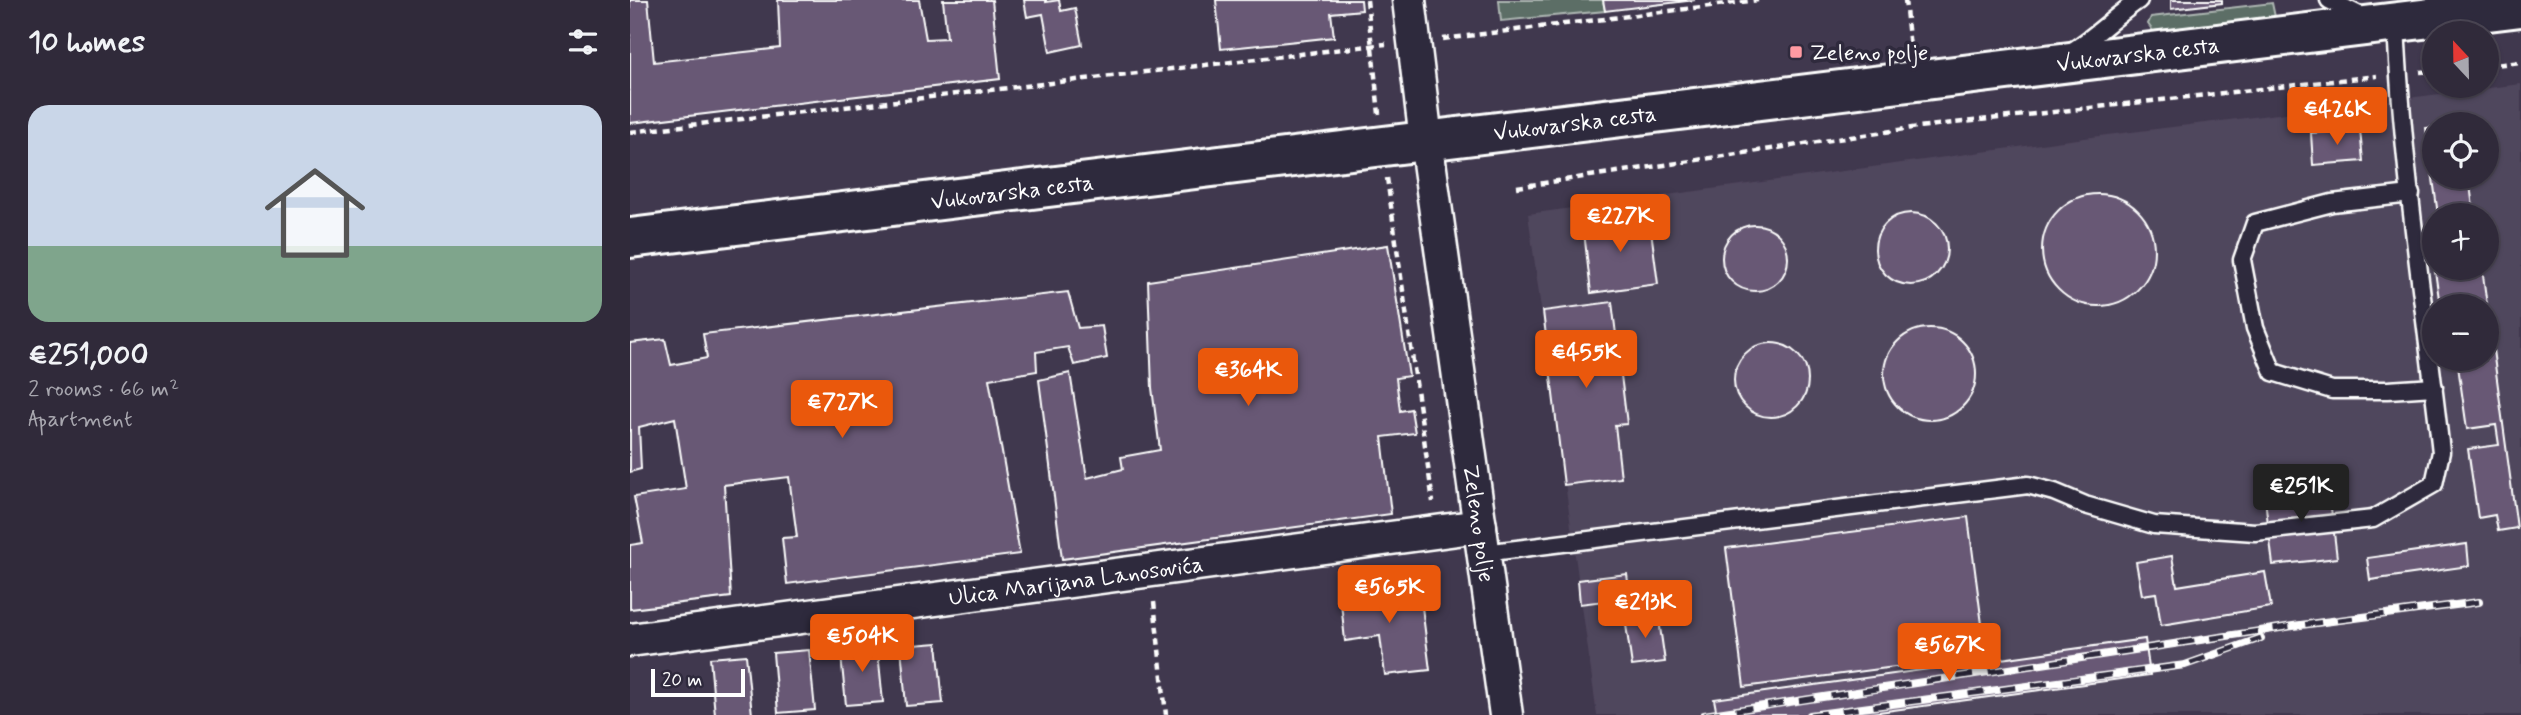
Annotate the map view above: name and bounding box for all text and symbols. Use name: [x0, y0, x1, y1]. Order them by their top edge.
north arrow: [2422, 21, 2499, 98]
map controls: [2422, 21, 2499, 371]
text: 10 homes: [28, 23, 145, 62]
icon: filters: [564, 23, 602, 61]
street label: Vukovarska cesta: [2055, 31, 2221, 81]
place label: Zeleno polje: [1810, 39, 1928, 69]
marker: Zeleno polje: [1788, 44, 1804, 60]
pin: €426K: [2288, 88, 2386, 147]
text: €426K: [2303, 95, 2371, 125]
street label: Vukovarska cesta: [1492, 100, 1658, 149]
button: locate: [2422, 112, 2499, 189]
icon: home: [252, 150, 378, 276]
street label: Vukovarska cesta: [929, 168, 1096, 218]
pin: €227K: [1571, 194, 1669, 254]
text: €227K: [1586, 202, 1654, 232]
button: +: [2422, 203, 2499, 280]
button: −: [2422, 294, 2499, 371]
pin: €455K: [1537, 330, 1635, 390]
text: €251,000: [28, 336, 149, 375]
text: €455K: [1551, 338, 1621, 368]
pin: €364K: [1199, 348, 1297, 408]
text: €364K: [1214, 356, 1282, 386]
text: 2 rooms · 66 m²: [28, 375, 179, 405]
pin: €727K: [793, 380, 891, 440]
text: €727K: [807, 388, 877, 418]
text: Apartment: [28, 405, 133, 435]
street label: Zeleno polje: [1454, 463, 1500, 584]
pin: €251K: [2252, 464, 2350, 524]
text: €251K: [2269, 472, 2333, 502]
street label: Ulica Marijana Lanosovića: [947, 550, 1205, 614]
pin: €565K: [1340, 566, 1438, 625]
text: €565K: [1354, 573, 1424, 603]
pin: €213K: [1596, 580, 1694, 640]
text: €213K: [1614, 588, 1676, 618]
pin: €504K: [813, 614, 911, 674]
text: €504K: [826, 622, 898, 652]
pin: €567K: [1900, 624, 1998, 683]
text: €567K: [1914, 631, 1984, 661]
scale bar: [651, 666, 746, 698]
text: 20 m: [662, 668, 702, 693]

